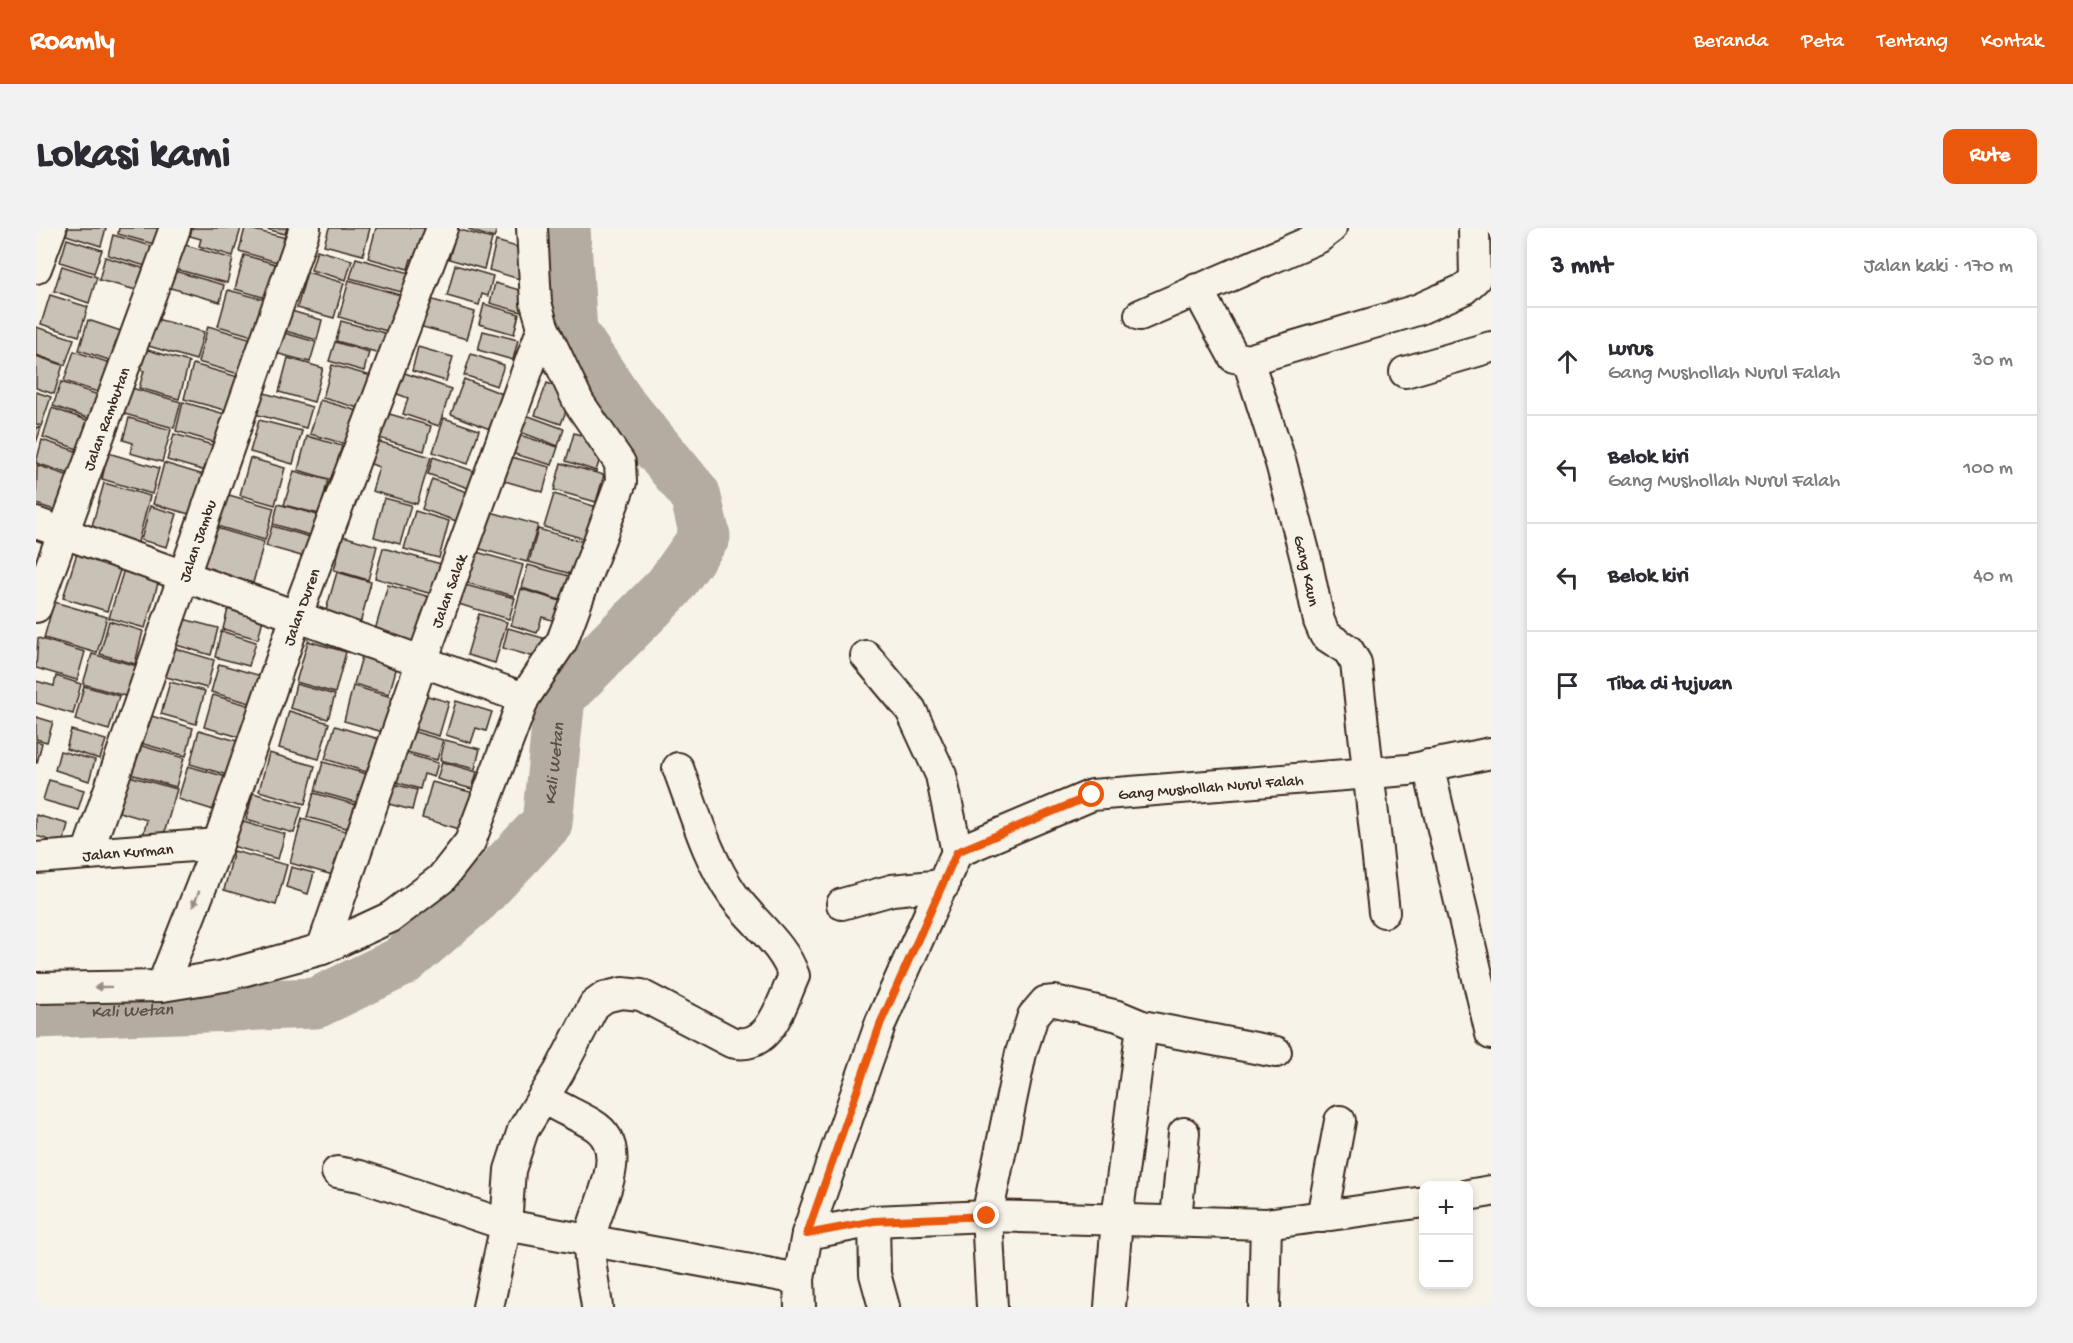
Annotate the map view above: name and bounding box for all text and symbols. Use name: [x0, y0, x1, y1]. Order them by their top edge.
text: Roamly: [30, 26, 115, 59]
text: Beranda: [1694, 30, 1768, 55]
text: Peta: [1801, 30, 1844, 55]
text: Tentang: [1877, 30, 1948, 55]
text: Kontak: [1981, 30, 2043, 55]
button: Rute: [1943, 129, 2037, 184]
text: Lokasi kami: [36, 132, 231, 181]
text: 3 mnt: [1551, 252, 1612, 283]
text: Jalan kaki · 170 m: [1864, 256, 2013, 279]
text: Lurus: [1608, 337, 1653, 363]
icon: ahead: [1551, 345, 1584, 378]
text: 30 m: [1972, 350, 2013, 373]
text: Gang Mushollah Nurul Falah: [1608, 363, 1840, 386]
street label: Jalan Rambutan: [81, 365, 136, 474]
text: Belok kiri: [1608, 445, 1689, 471]
icon: left: [1551, 453, 1584, 486]
text: 100 m: [1963, 458, 2013, 481]
text: Gang Mushollah Nurul Falah: [1608, 471, 1840, 494]
street label: Jalan Jambu: [176, 497, 223, 585]
street label: Gang Kaun: [1287, 534, 1322, 609]
street label: Jalan Salak: [429, 550, 474, 631]
icon: left: [1551, 561, 1584, 594]
text: Belok kiri: [1608, 564, 1689, 590]
street label: Jalan Duren: [281, 566, 326, 649]
text: 40 m: [1973, 566, 2013, 589]
icon: arrive: [1551, 669, 1584, 702]
text: Tiba di tujuan: [1608, 672, 1732, 698]
water label: Kali Wetan: [541, 721, 570, 806]
street label: Gang Mushollah Nurul Falah: [1117, 772, 1305, 806]
route start: [1078, 781, 1104, 807]
street label: Jalan Kurman: [82, 841, 175, 867]
one-way arrow: [191, 890, 201, 908]
one-way arrow: [94, 982, 113, 992]
water label: Kali Wetan: [90, 1000, 174, 1024]
map controls: [1419, 1181, 1473, 1289]
button: +: [1419, 1181, 1473, 1235]
route end: [973, 1202, 999, 1228]
button: −: [1419, 1235, 1473, 1289]

